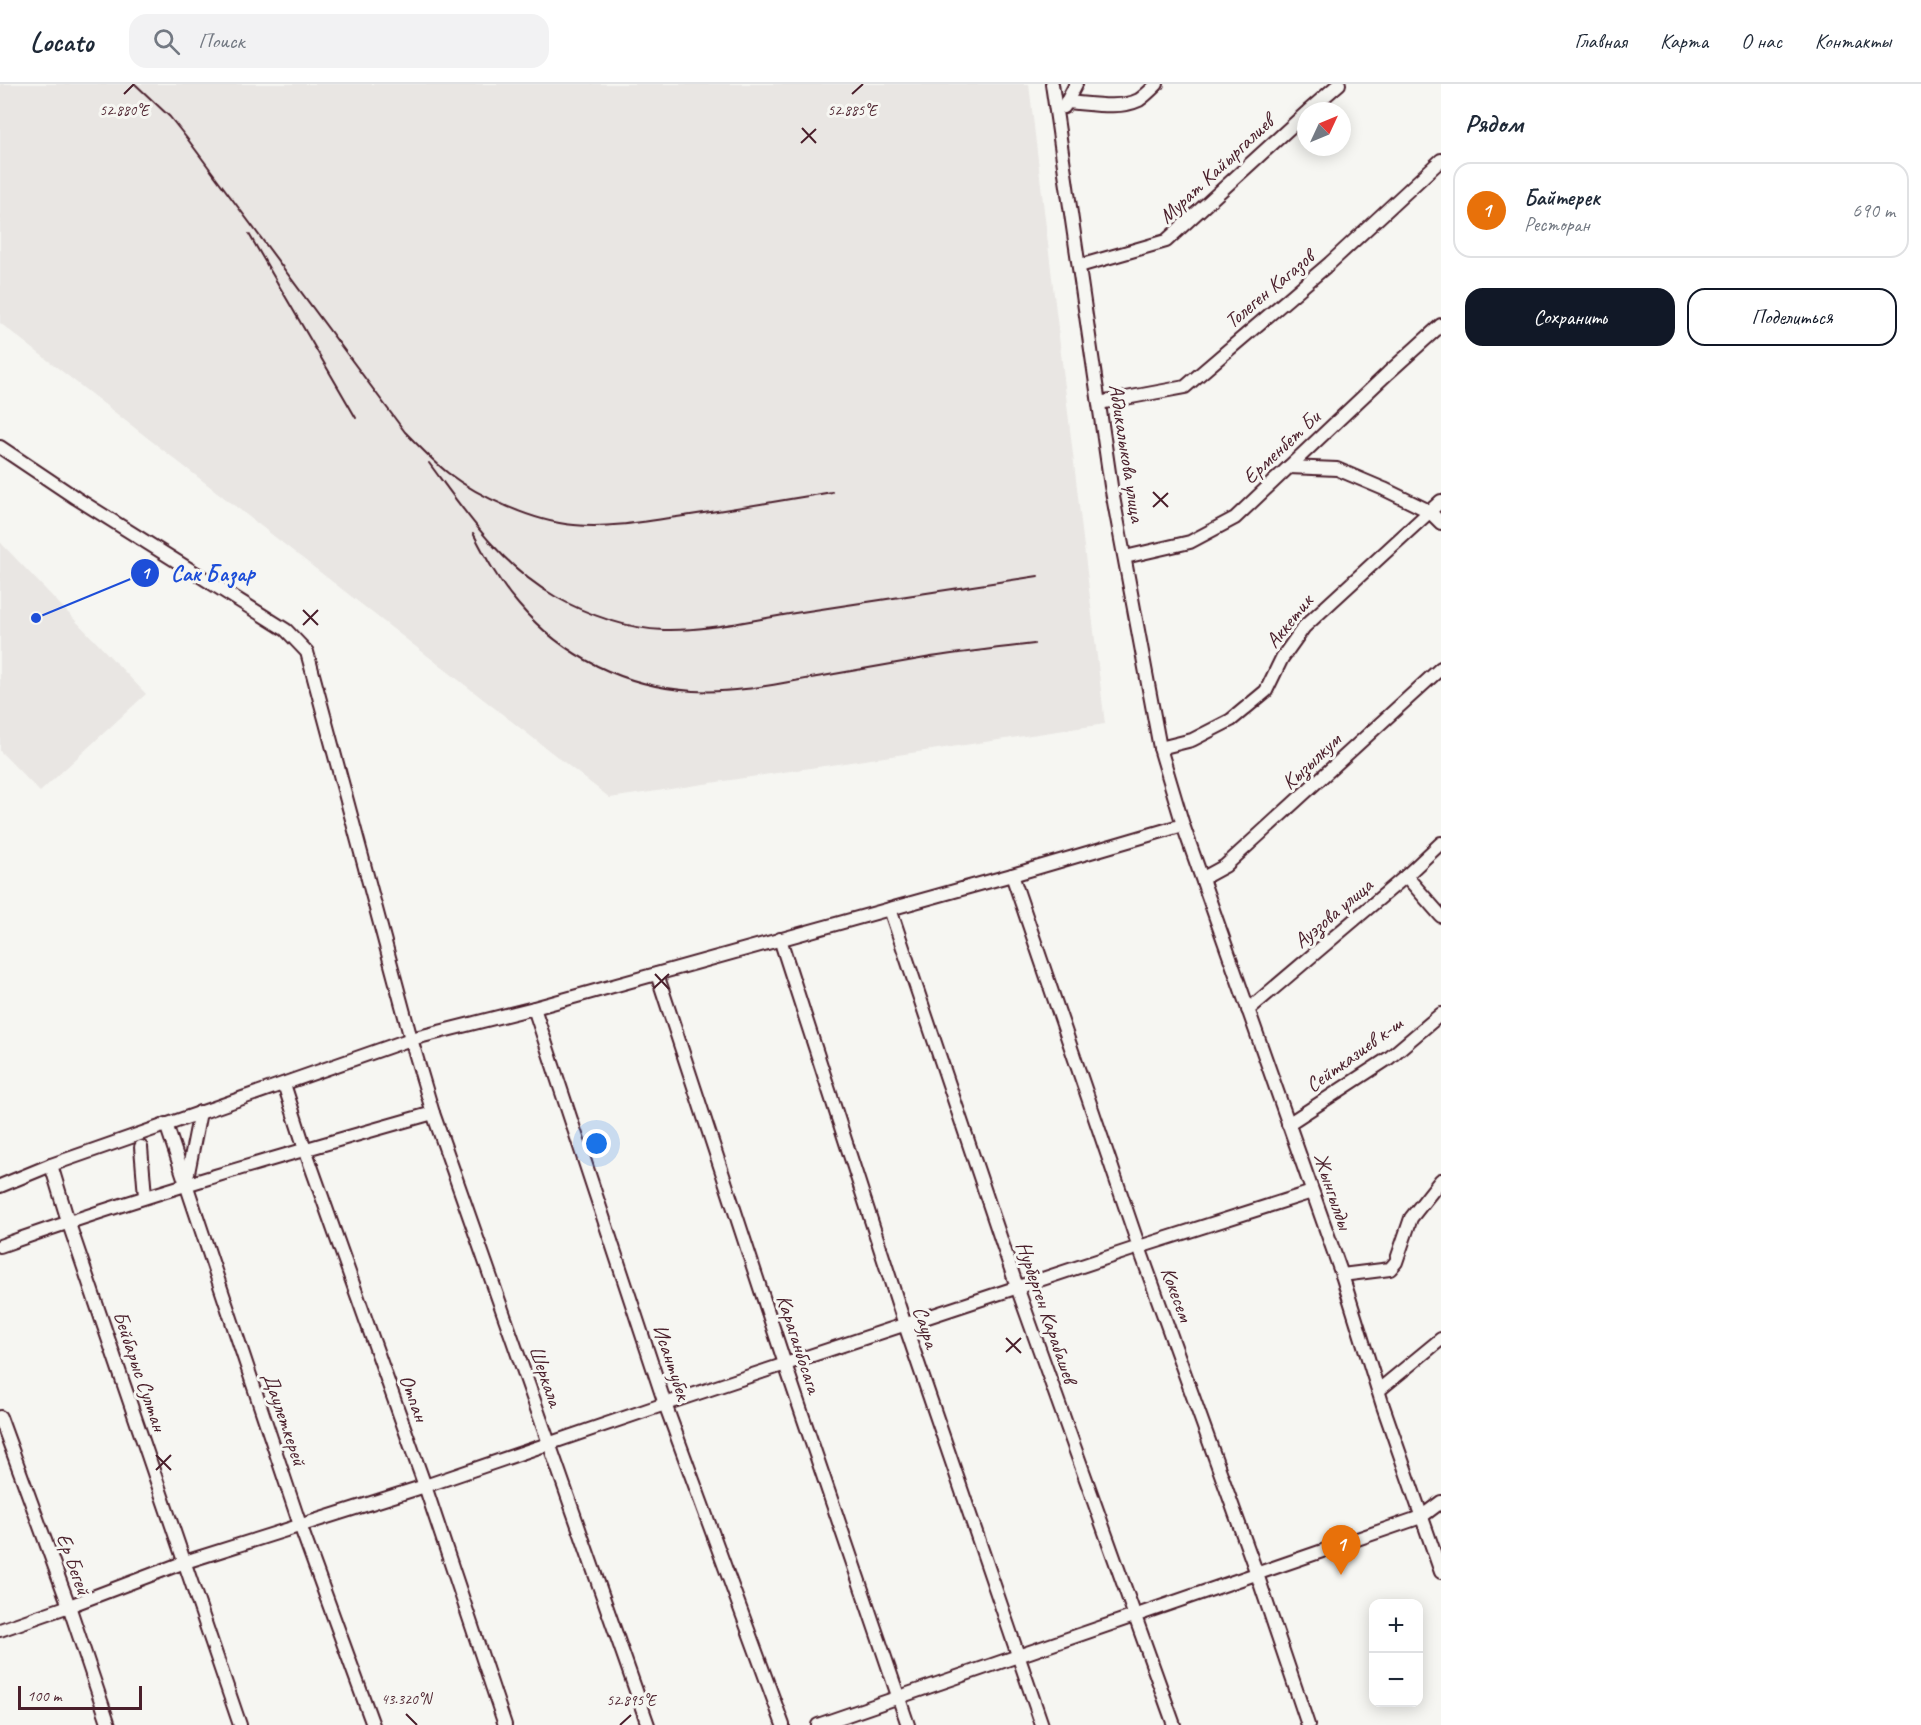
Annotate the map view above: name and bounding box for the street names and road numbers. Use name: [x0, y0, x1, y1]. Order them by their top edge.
street label: Мурат Кайыргалиев: [1153, 106, 1282, 229]
street label: Толеген Кагазов: [1219, 241, 1322, 334]
street label: Абдикалыкова улица: [1103, 382, 1151, 526]
street label: Ерменбет Би: [1237, 403, 1327, 489]
street label: Аккетик: [1260, 587, 1320, 653]
street label: Кызылкум: [1276, 726, 1348, 796]
street label: Ауэзова улица: [1288, 871, 1380, 954]
street label: Сейтказиев к-ш: [1300, 1010, 1408, 1098]
street label: Жынгылды: [1308, 1149, 1359, 1235]
street label: Нурберген Карабашев: [1011, 1238, 1085, 1390]
street label: Кокесем: [1155, 1263, 1199, 1327]
street label: Караганбосага: [771, 1291, 828, 1399]
street label: Саура: [907, 1303, 946, 1353]
street label: Бейбарыс Султан: [107, 1307, 173, 1436]
street label: Исантубек: [647, 1321, 698, 1405]
street label: Шеркала: [524, 1342, 569, 1412]
street label: Даулеткерей: [257, 1369, 313, 1470]
street label: Отпан: [394, 1371, 435, 1426]
street label: Ер Бегей: [51, 1530, 97, 1599]

